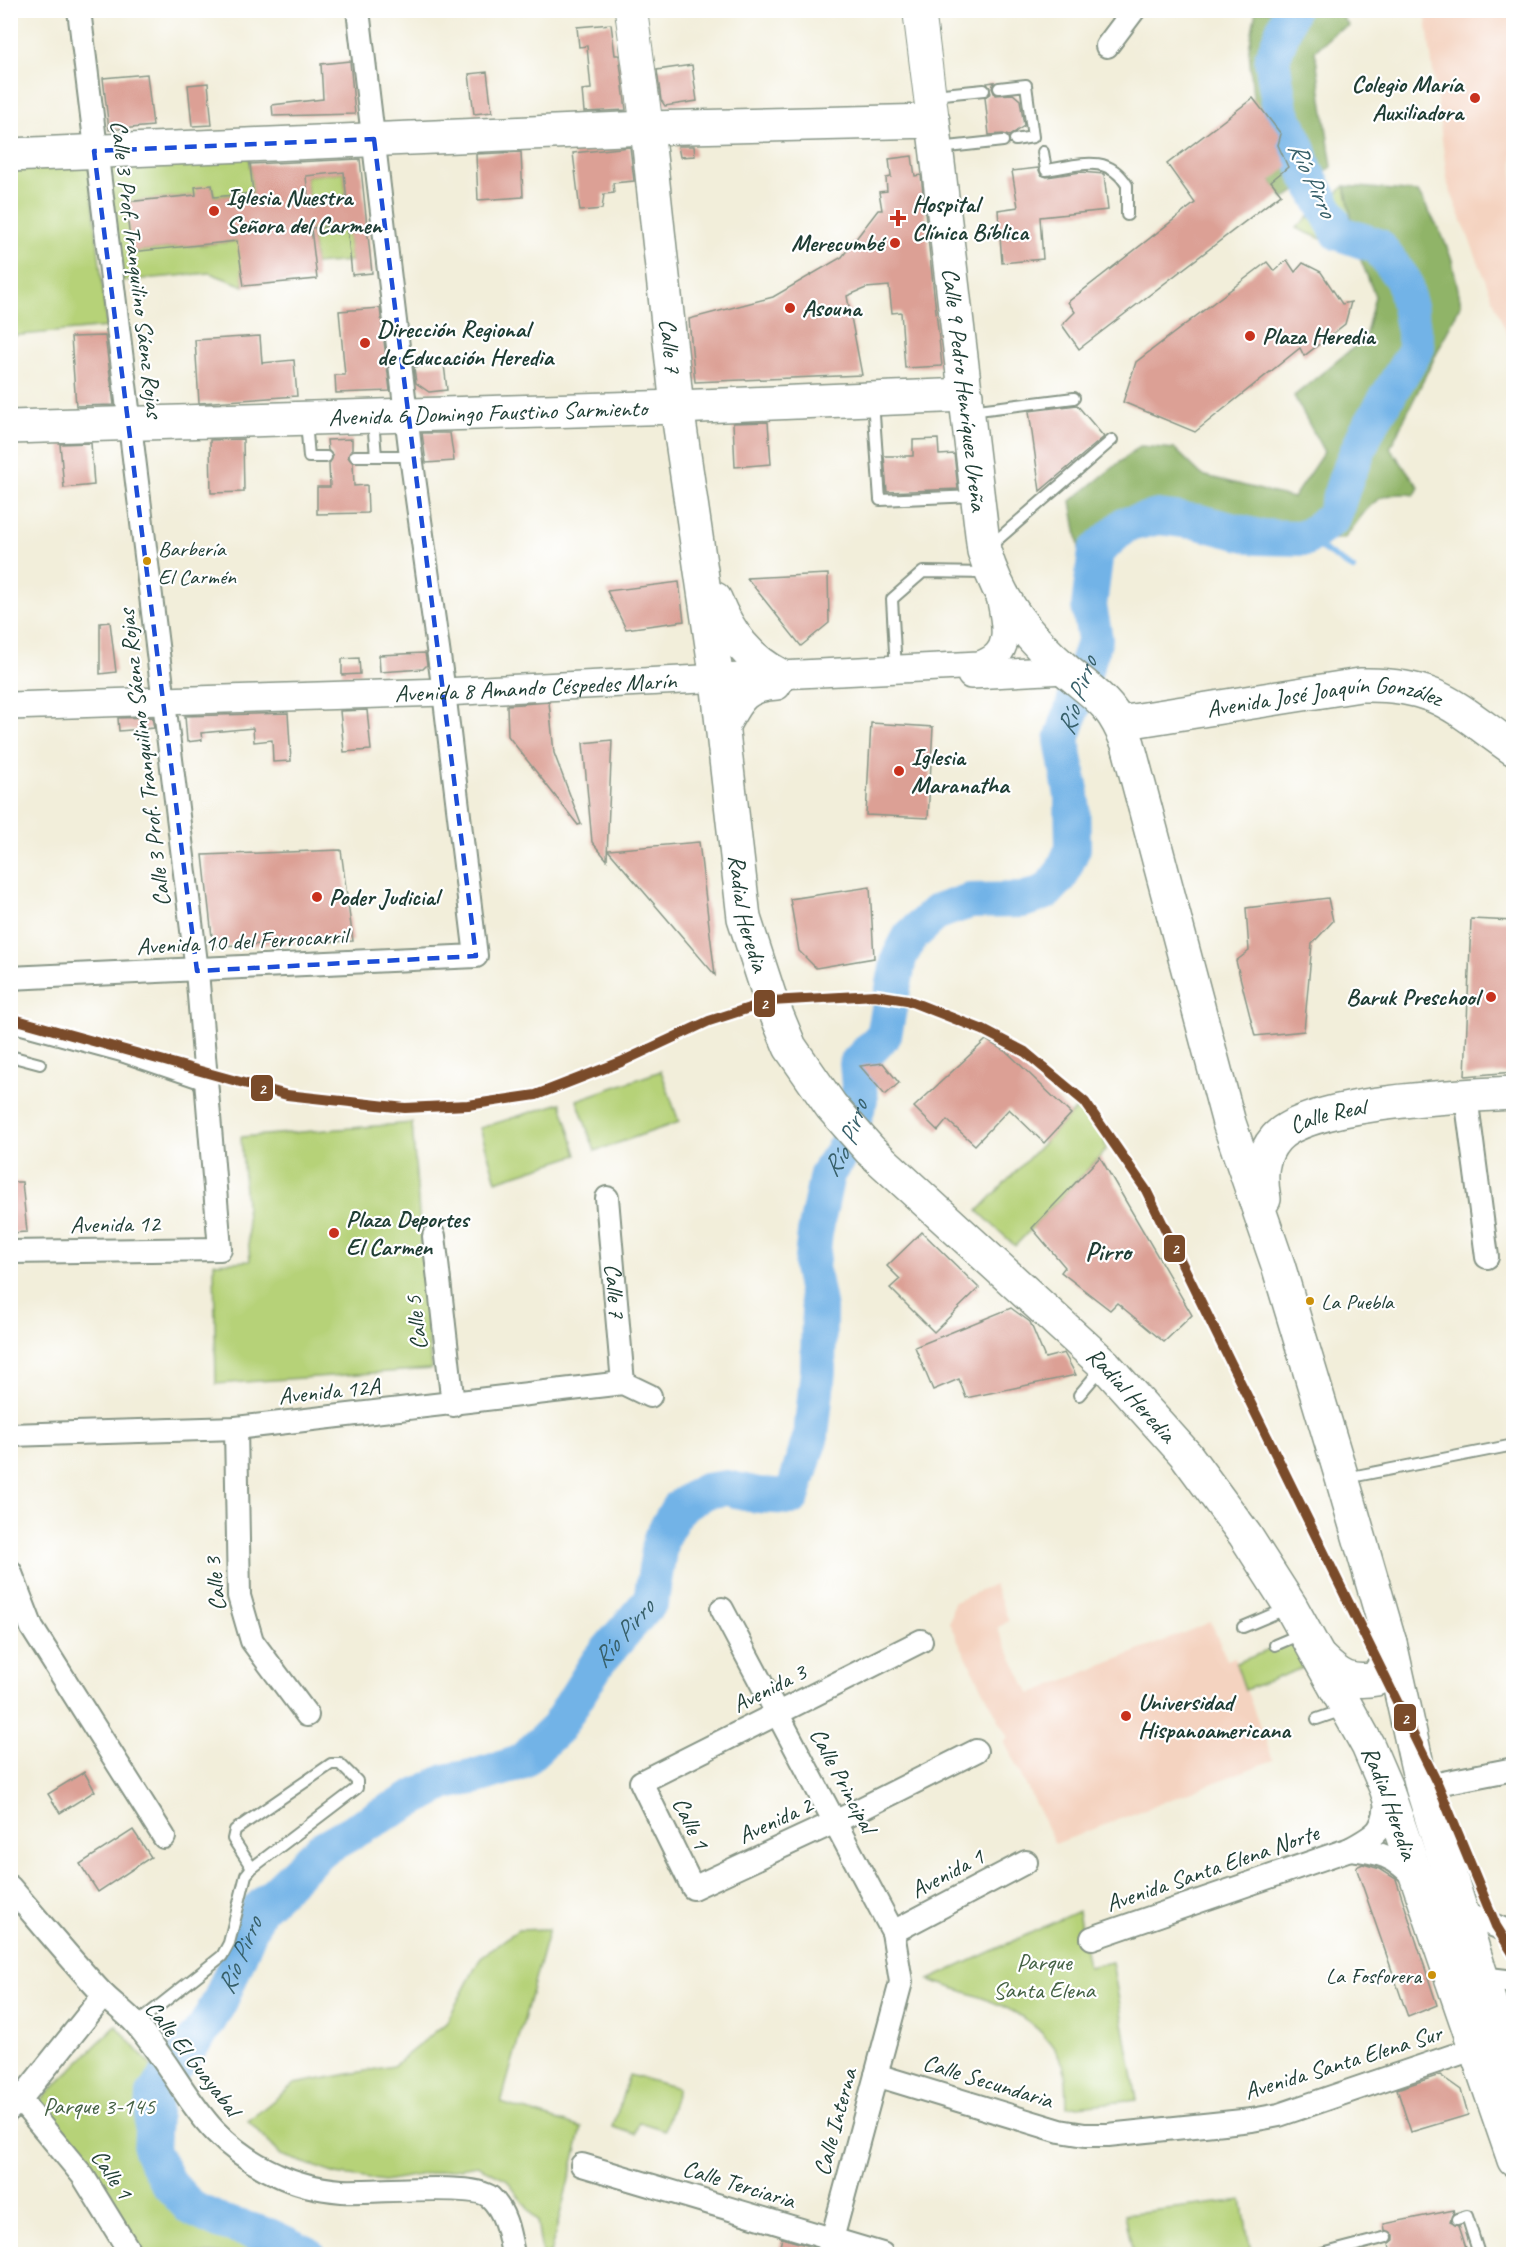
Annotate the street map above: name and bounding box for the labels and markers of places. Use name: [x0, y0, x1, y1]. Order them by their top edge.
place label: Colegio María Auxiliadora: [1351, 69, 1465, 127]
marker: Colegio María Auxiliadora: [1468, 91, 1482, 105]
place label: Iglesia Nuestra Señora del Carmen: [226, 182, 383, 240]
place label: Hospital Clínica Bíblica: [912, 189, 1030, 247]
marker: Iglesia Nuestra Señora del Carmen: [207, 204, 221, 218]
marker: Hospital Clínica Bíblica: [889, 209, 907, 227]
place label: Merecumbé: [791, 228, 887, 258]
marker: Merecumbé: [888, 236, 902, 250]
place label: Asouna: [802, 293, 863, 323]
marker: Asouna: [783, 301, 797, 315]
place label: Dirección Regional de Educación Heredia: [377, 314, 556, 372]
place label: Plaza Heredia: [1262, 321, 1376, 351]
marker: Plaza Heredia: [1243, 329, 1257, 343]
marker: Dirección Regional de Educación Heredia: [358, 336, 372, 350]
place label: Barbería El Carmén: [158, 535, 237, 591]
marker: Barbería El Carmén: [141, 555, 153, 567]
place label: Iglesia Maranatha: [911, 742, 1011, 800]
marker: Iglesia Maranatha: [892, 764, 906, 778]
place label: Poder Judicial: [329, 882, 444, 912]
marker: Poder Judicial: [310, 890, 324, 904]
place label: Baruk Preschool: [1346, 982, 1484, 1012]
marker: Baruk Preschool: [1484, 990, 1498, 1004]
place label: Plaza Deportes El Carmen: [346, 1204, 471, 1262]
marker: Plaza Deportes El Carmen: [327, 1226, 341, 1240]
place label: La Puebla: [1321, 1288, 1395, 1316]
marker: La Puebla: [1304, 1295, 1316, 1307]
place label: Universidad Hispanoamericana: [1138, 1687, 1292, 1745]
marker: Universidad Hispanoamericana: [1119, 1709, 1133, 1723]
place label: La Fosforera: [1326, 1962, 1422, 1990]
marker: La Fosforera: [1426, 1969, 1438, 1981]

